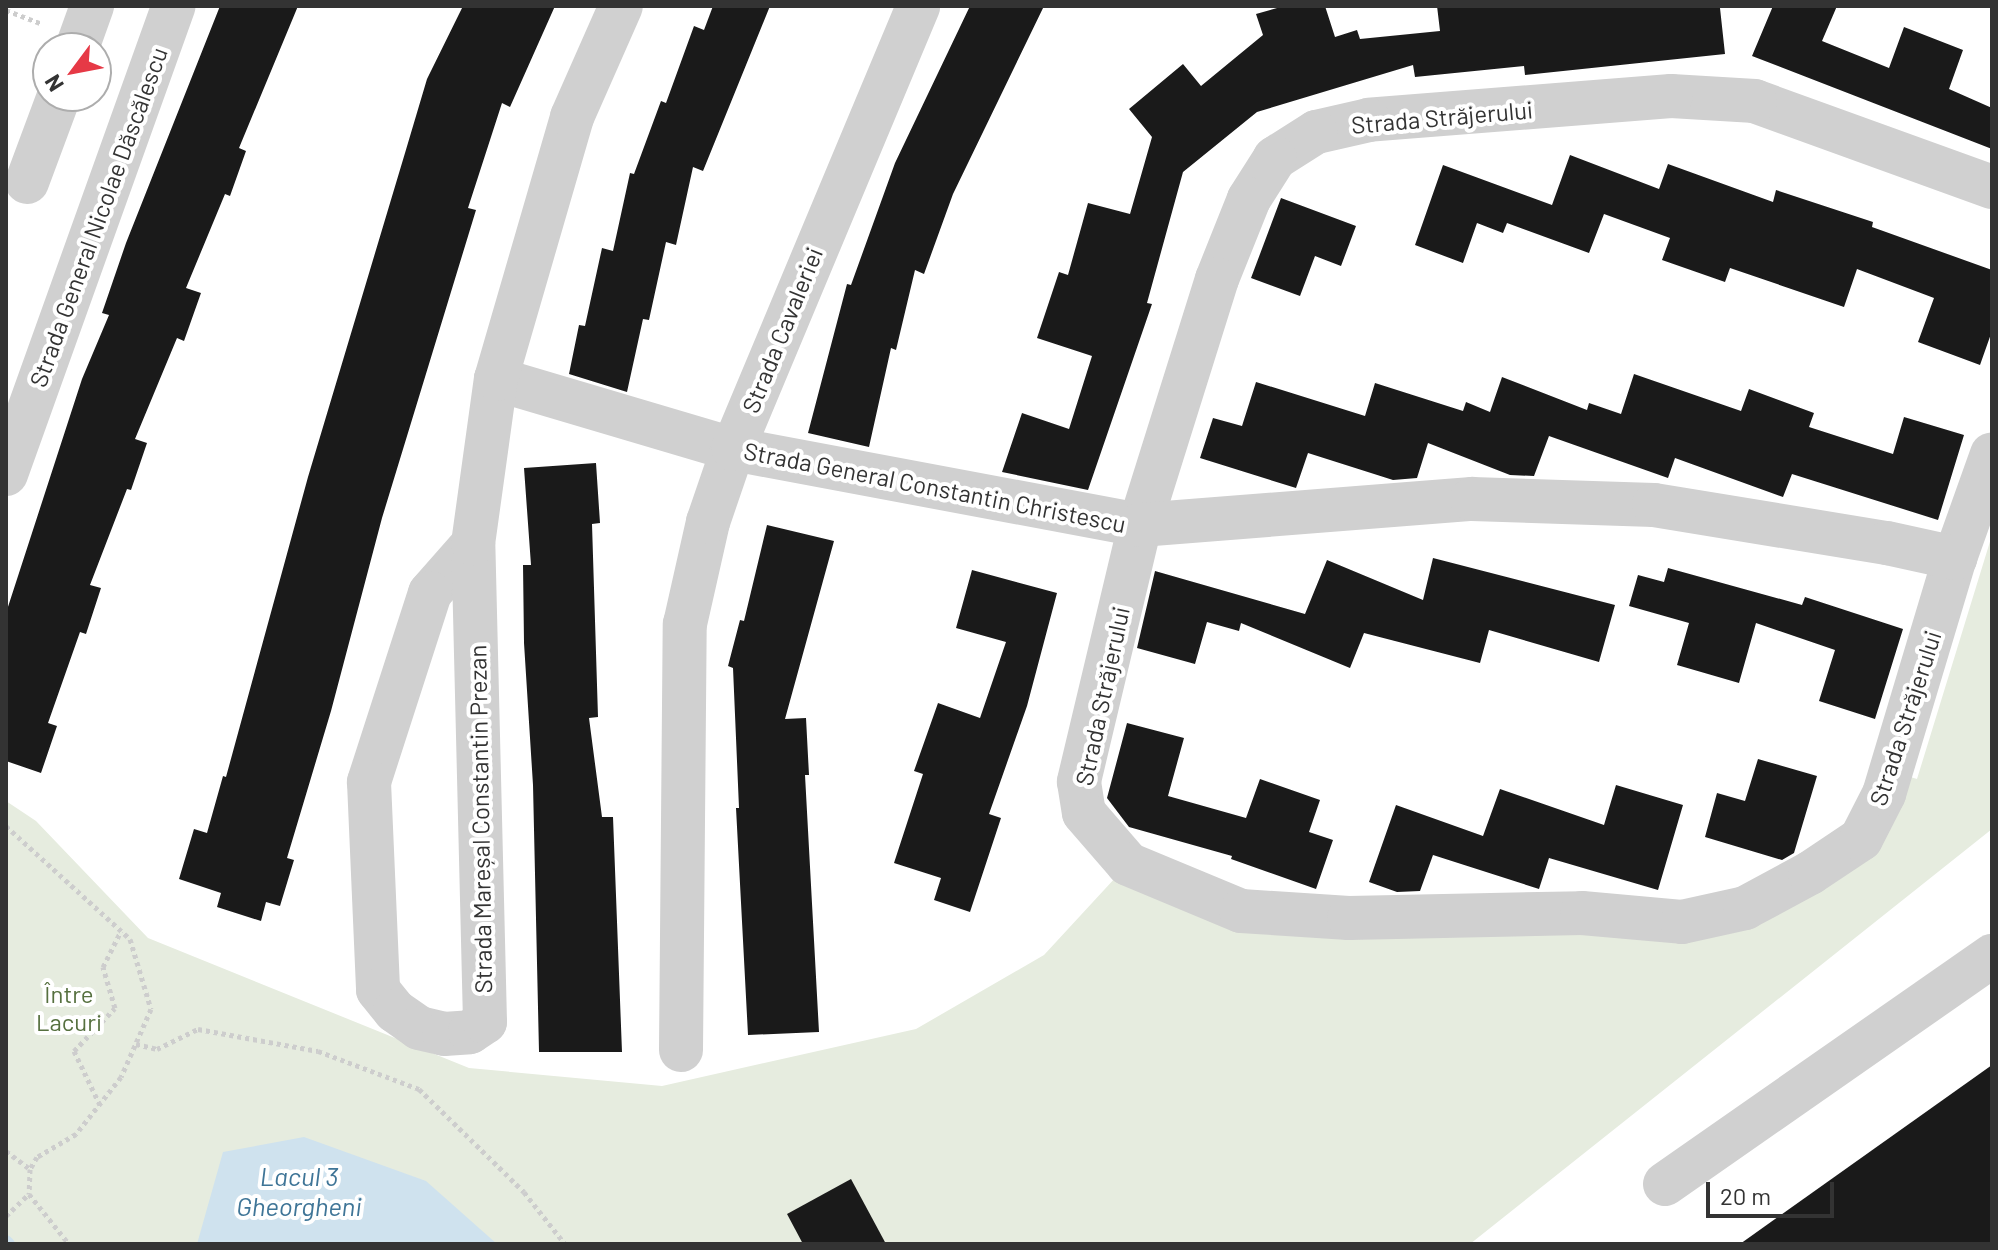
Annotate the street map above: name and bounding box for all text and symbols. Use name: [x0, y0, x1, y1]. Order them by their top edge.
north arrow: [32, 32, 112, 112]
street label: Strada General Nicolae Dăscălescu: [23, 43, 173, 391]
street label: Strada Străjerului: [1350, 95, 1534, 139]
street label: Strada Cavaleriei: [736, 243, 828, 417]
street label: Strada General Constantin Christescu: [742, 436, 1128, 538]
street label: Strada Străjerului: [1069, 604, 1135, 788]
street label: Strada Străjerului: [1863, 627, 1947, 809]
street label: Strada Mareșal Constantin Prezan: [463, 644, 497, 994]
park label: Între Lacuri: [36, 980, 102, 1036]
water label: Lacul 3 Gheorgheni: [236, 1160, 362, 1222]
scale bar: [1710, 1166, 1838, 1216]
text: 20 m: [1720, 1181, 1771, 1210]

